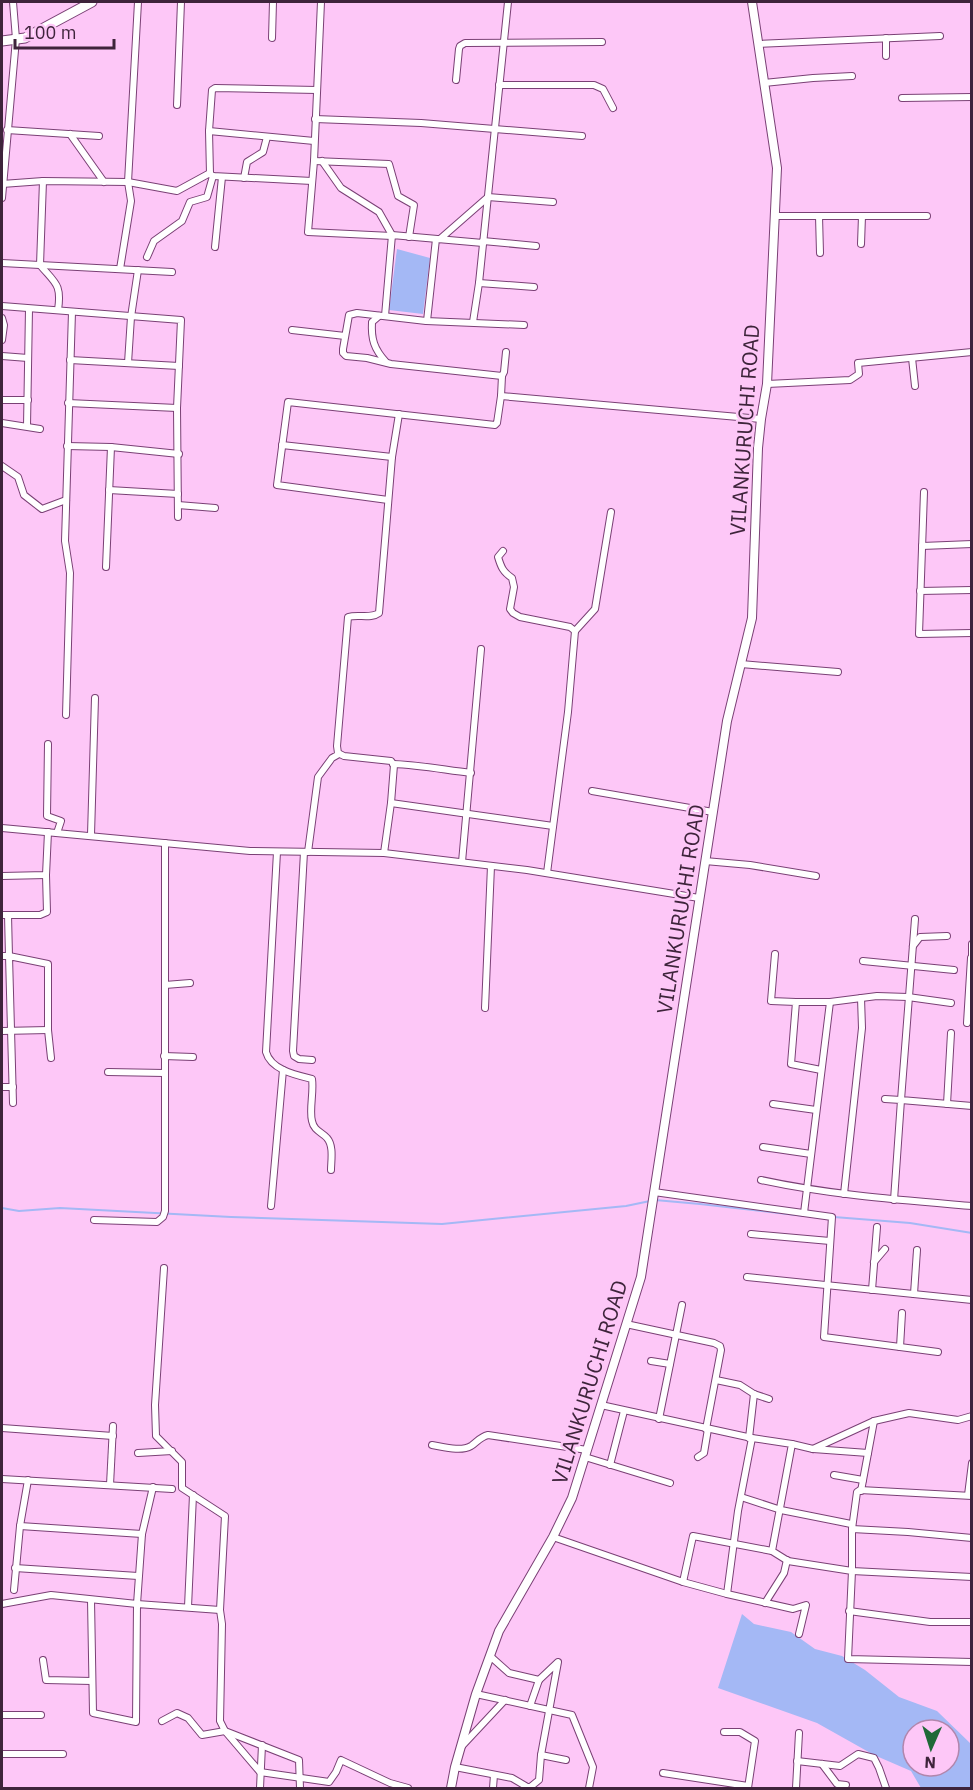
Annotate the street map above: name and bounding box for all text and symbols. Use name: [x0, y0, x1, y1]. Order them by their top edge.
scale bar: [15, 12, 114, 50]
text: 100 m: [24, 21, 76, 44]
street label: VILANKURUCHI ROAD: [723, 323, 765, 537]
street label: VILANKURUCHI ROAD: [650, 802, 710, 1016]
street label: VILANKURUCHI ROAD: [545, 1277, 633, 1487]
north arrow: [901, 1718, 961, 1778]
text: N: [924, 1753, 937, 1773]

